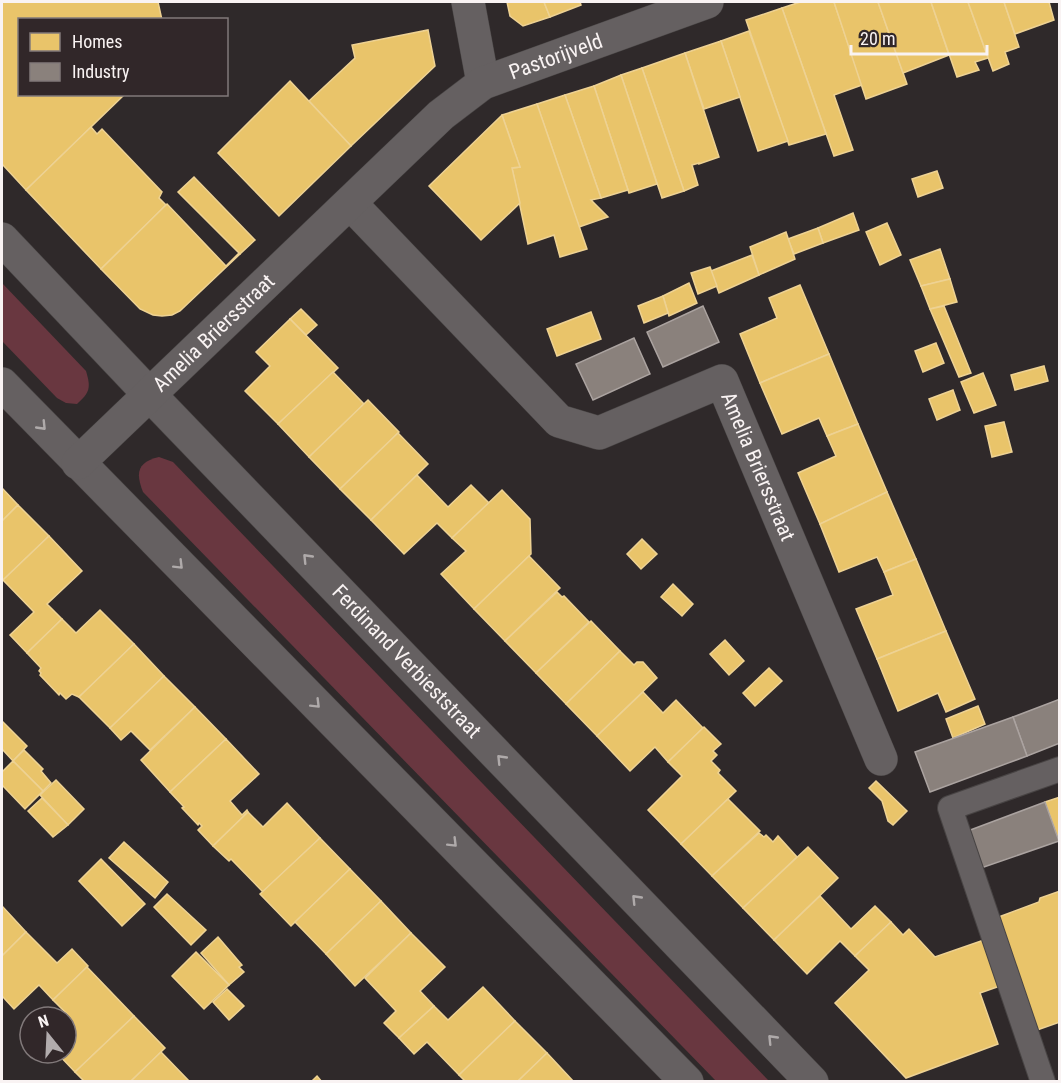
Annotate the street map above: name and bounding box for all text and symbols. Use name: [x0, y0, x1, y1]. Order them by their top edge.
legend: [18, 18, 228, 96]
scale bar: [851, 18, 988, 56]
text: 20 m: [860, 28, 895, 49]
street label: Pastorijveld: [506, 29, 606, 85]
text: Homes: [72, 31, 122, 52]
text: Industry: [72, 61, 130, 82]
street label: Amelia Briersstraat: [148, 269, 279, 397]
street label: Amelia Briersstraat: [716, 389, 800, 544]
one-way arrow: [35, 419, 46, 430]
one-way arrow: [303, 555, 314, 565]
one-way arrow: [172, 559, 183, 569]
street label: Ferdinand Verbieststraat: [328, 580, 486, 743]
one-way arrow: [308, 697, 319, 708]
one-way arrow: [497, 755, 508, 765]
one-way arrow: [445, 836, 456, 847]
one-way arrow: [633, 896, 644, 907]
north arrow: [18, 1005, 78, 1065]
text: N: [36, 1011, 51, 1032]
one-way arrow: [768, 1036, 779, 1047]

